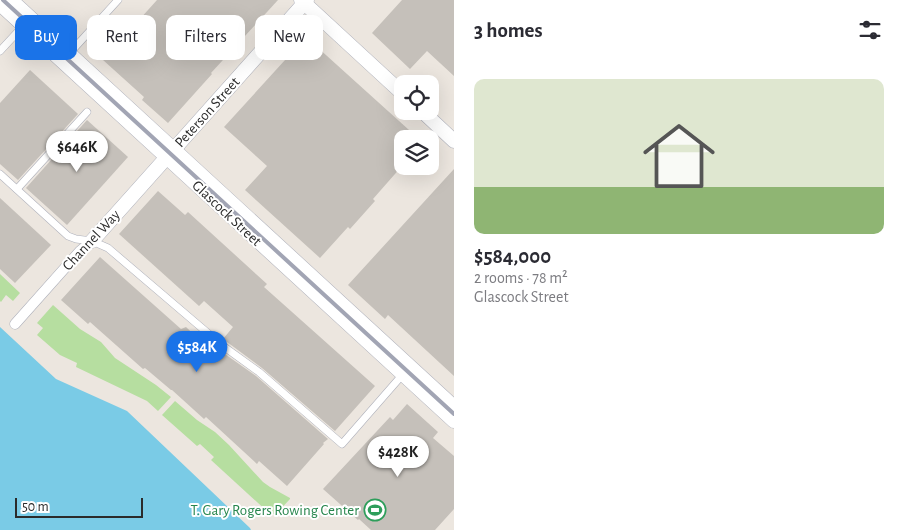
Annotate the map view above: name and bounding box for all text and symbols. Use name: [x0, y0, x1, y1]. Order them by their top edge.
chip: Buy: [15, 15, 77, 60]
chip: Rent: [87, 15, 156, 60]
chip: Filters: [166, 15, 245, 60]
chip: New: [255, 15, 323, 60]
icon: filters: [856, 16, 884, 44]
text: 3 homes: [474, 20, 543, 41]
street label: Peterson Street: [172, 74, 243, 150]
map controls: [394, 75, 439, 175]
button: locate: [394, 75, 439, 120]
icon: home: [634, 111, 724, 201]
pin: $646K: [42, 130, 112, 173]
button: layers: [394, 130, 439, 175]
text: $646K: [57, 139, 97, 155]
street label: Glascock Street: [189, 178, 264, 249]
street label: Channel Way: [60, 207, 123, 273]
text: $584,000: [474, 246, 551, 267]
text: 2 rooms · 78 m²: [474, 270, 568, 286]
text: Glascock Street: [474, 289, 568, 305]
pin: $584K: [162, 330, 232, 373]
text: $584K: [177, 339, 217, 355]
pin: $428K: [363, 436, 433, 478]
text: $428K: [378, 444, 418, 460]
scale bar: [15, 495, 142, 518]
sports icon: T. Gary Rogers Rowing Center: [363, 498, 387, 522]
text: 50 m: [22, 500, 49, 514]
place label: T. Gary Rogers Rowing Center: [191, 503, 359, 518]

